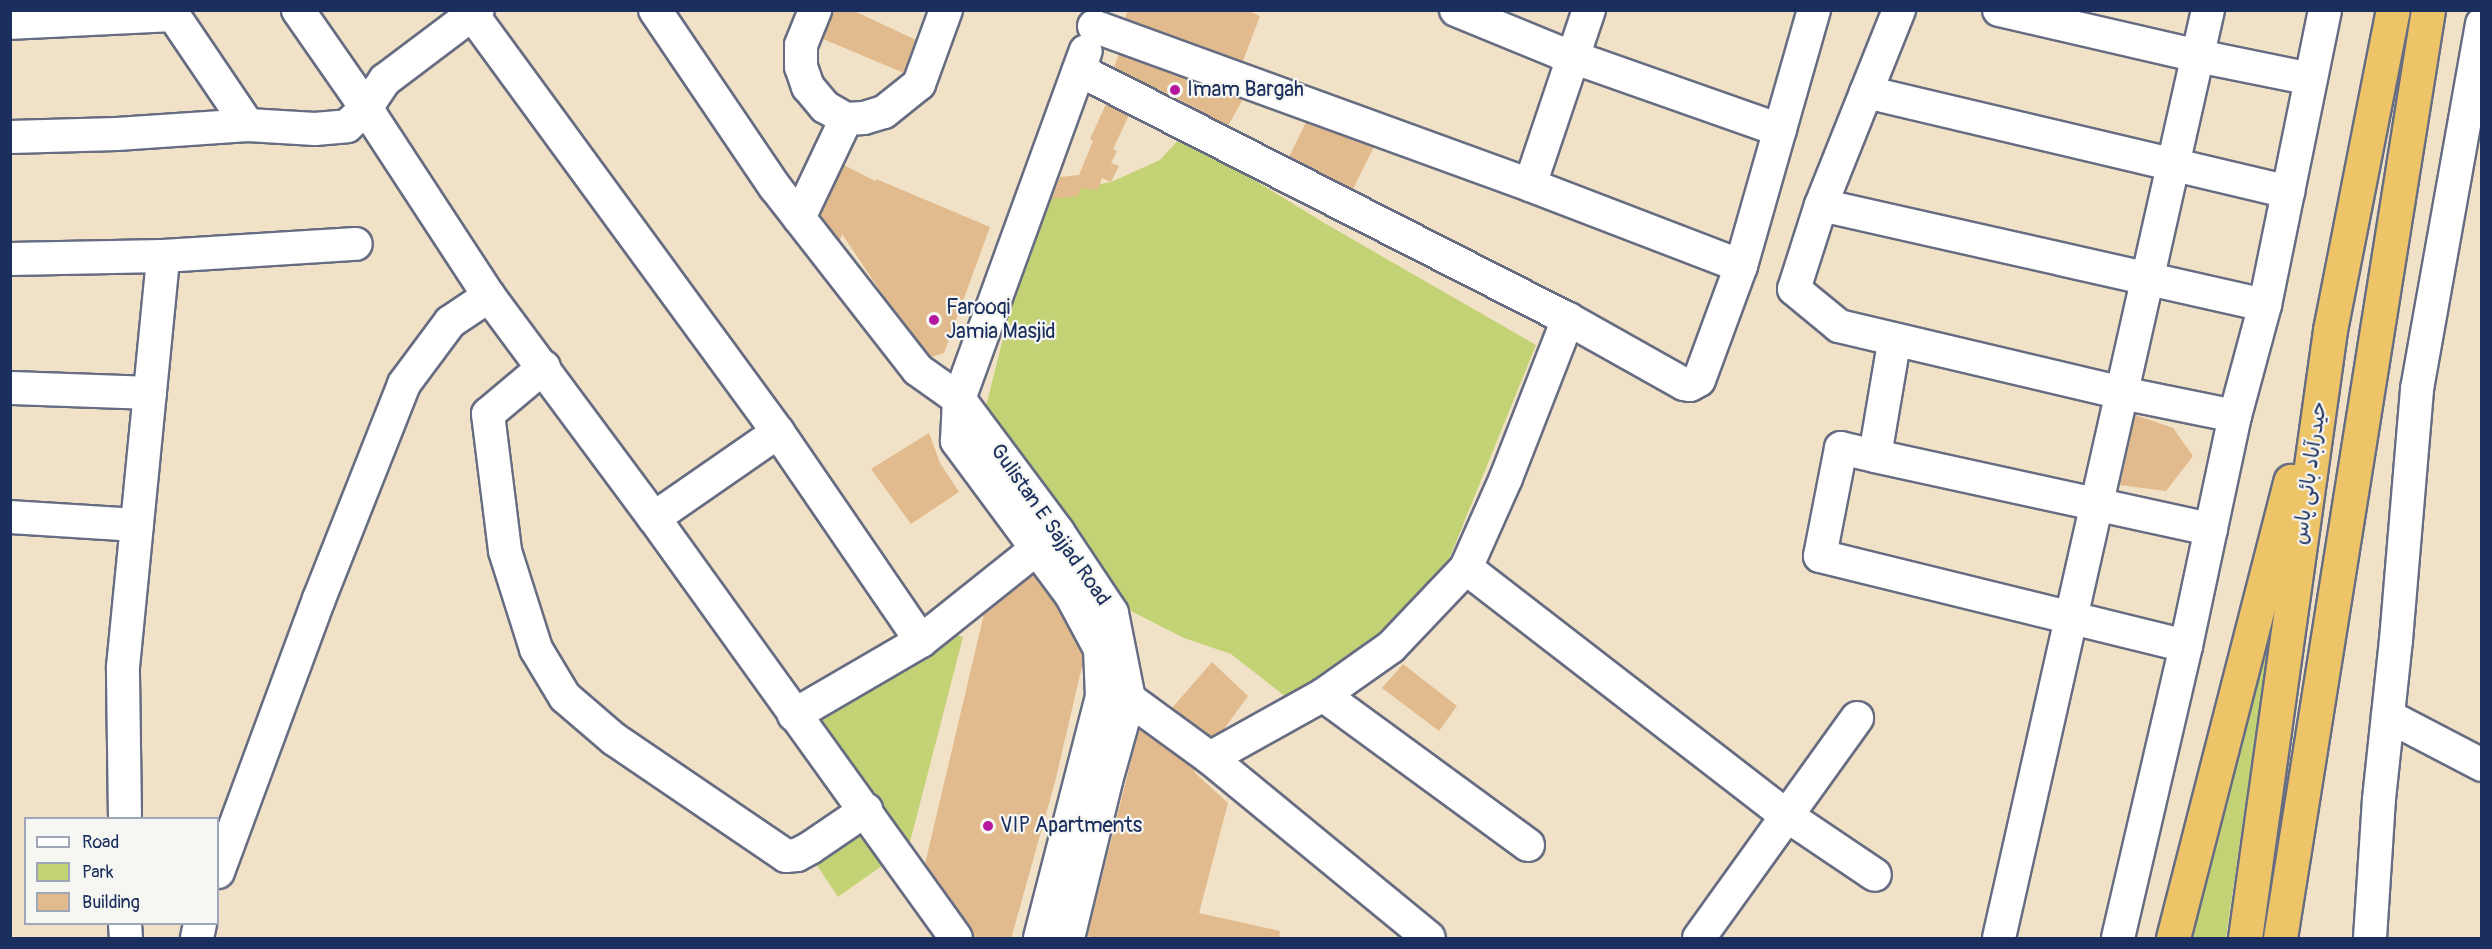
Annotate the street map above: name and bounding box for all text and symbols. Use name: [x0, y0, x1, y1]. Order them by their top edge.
place label: Imam Bargah: [1187, 77, 1304, 103]
marker: Imam Bargah: [1168, 83, 1182, 97]
place label: Farooqi Jamia Masjid: [946, 295, 1056, 345]
marker: Farooqi Jamia Masjid: [927, 313, 941, 327]
street label: حیدرآباد بائی پاس: [2287, 400, 2333, 546]
street label: Gulistan E Sajjad Road: [985, 439, 1115, 611]
place label: VIP Apartments: [1000, 813, 1142, 839]
legend: [24, 817, 219, 925]
marker: VIP Apartments: [981, 819, 995, 833]
text: Road: [82, 831, 119, 854]
text: Park: [82, 861, 114, 884]
text: Building: [82, 891, 140, 914]

